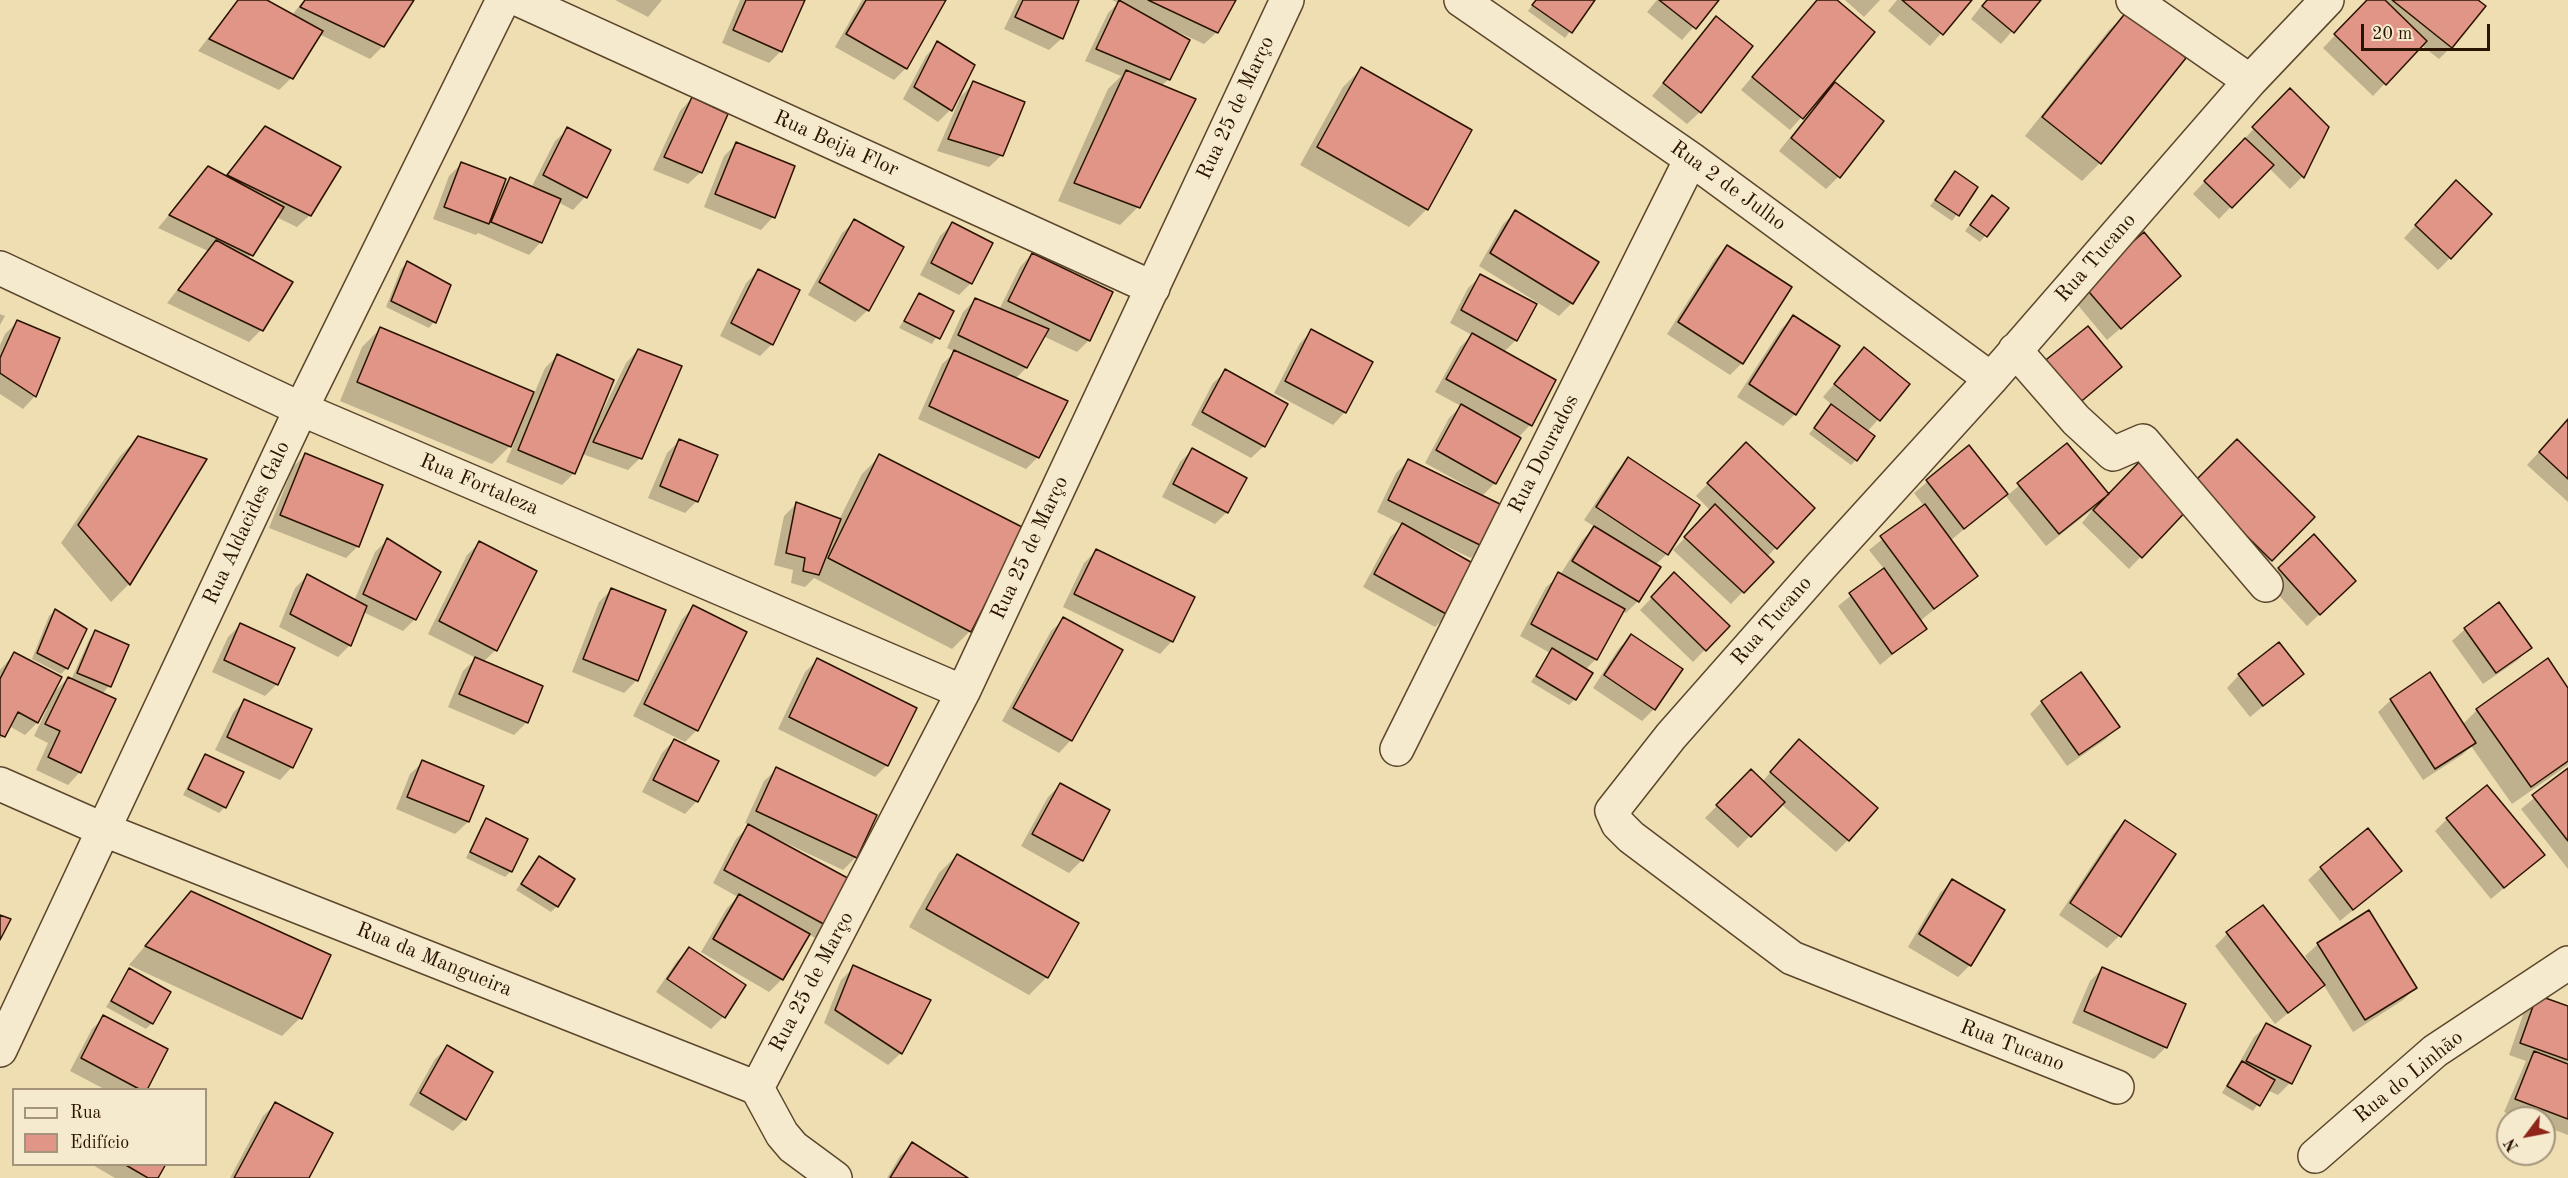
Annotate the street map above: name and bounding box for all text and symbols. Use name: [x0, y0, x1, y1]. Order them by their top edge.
scale bar: [2364, 12, 2493, 50]
text: 20 m: [2372, 25, 2412, 43]
street label: Rua 25 de Março: [1192, 32, 1280, 184]
street label: Rua Beija Flor: [770, 105, 902, 183]
street label: Rua 2 de Julho: [1665, 136, 1791, 236]
street label: Rua Tucano: [2050, 208, 2142, 308]
street label: Rua Dourados: [1503, 390, 1585, 518]
street label: Rua Aldacides Galo: [198, 437, 296, 609]
street label: Rua Fortaleza: [416, 449, 542, 521]
street label: Rua 25 de Março: [986, 472, 1074, 624]
street label: Rua Tucano: [1726, 571, 1818, 671]
street label: Rua 25 de Março: [764, 907, 860, 1057]
street label: Rua da Mangueira: [352, 917, 516, 1003]
street label: Rua Tucano: [1956, 1015, 2068, 1077]
street label: Rua do Linhão: [2349, 1025, 2469, 1129]
legend: [12, 1088, 207, 1166]
text: Rua: [70, 1104, 101, 1122]
north arrow: [2496, 1106, 2556, 1166]
text: Edifício: [70, 1134, 129, 1152]
text: N: [2502, 1135, 2522, 1154]

